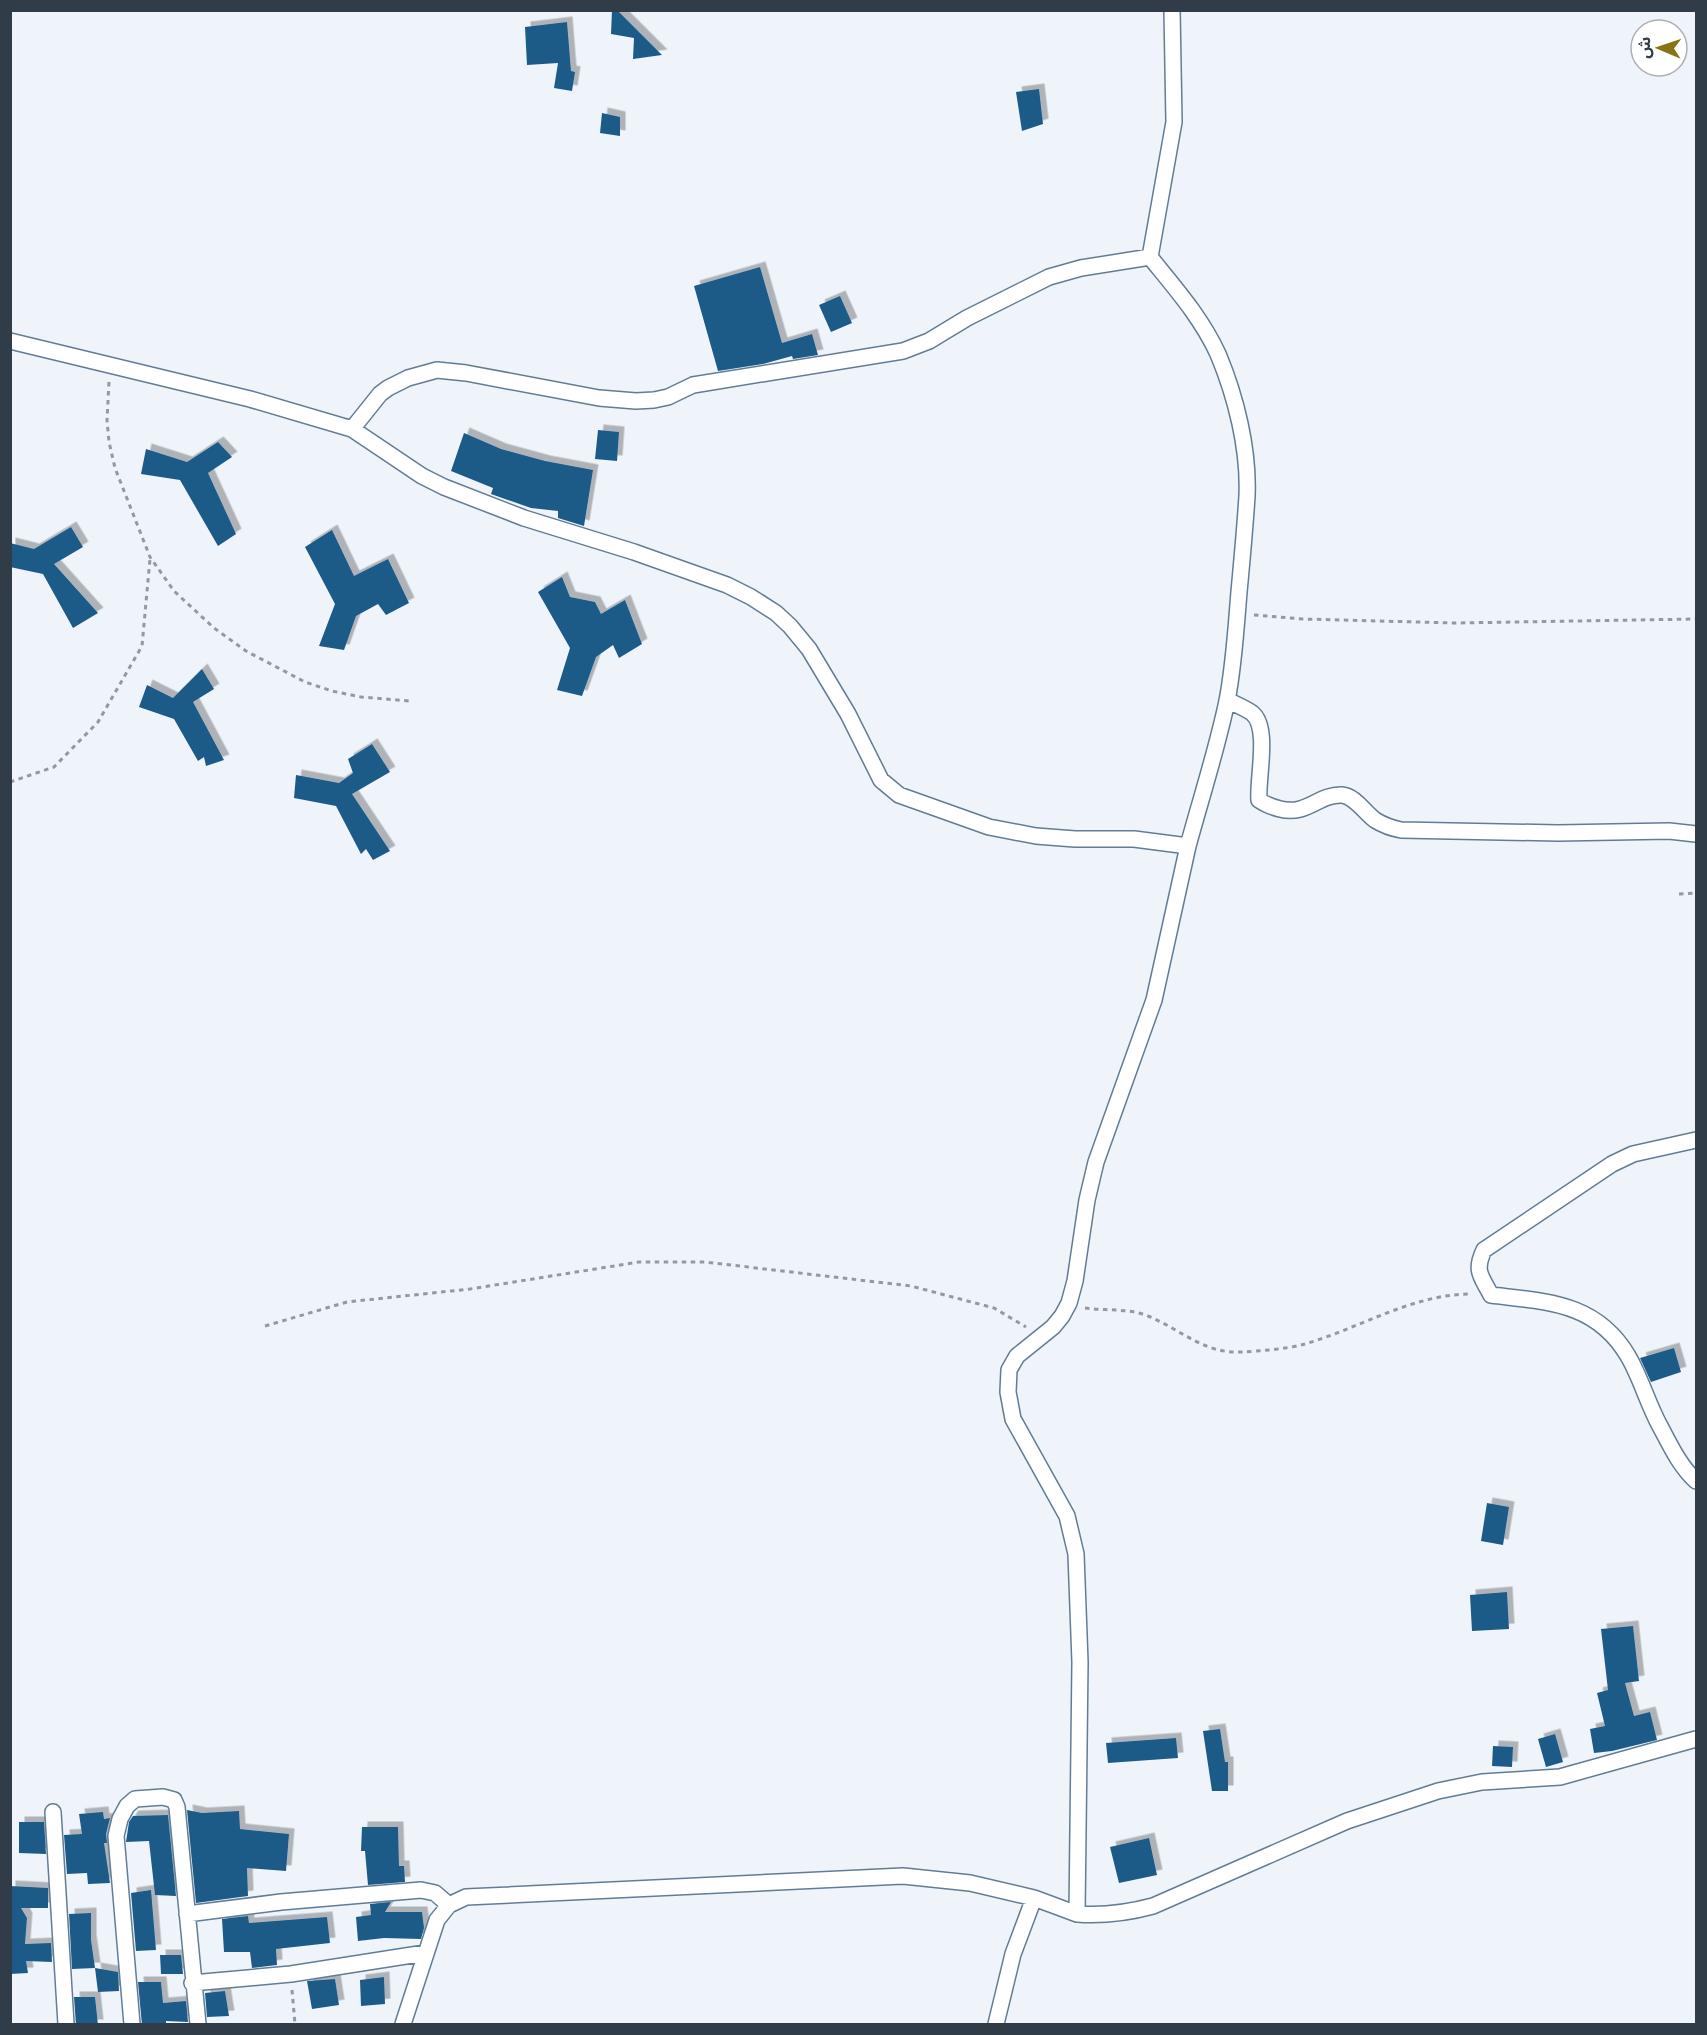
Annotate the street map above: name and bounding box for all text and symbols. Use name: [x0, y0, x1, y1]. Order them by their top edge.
north arrow: [1629, 18, 1689, 78]
text: ش: [1634, 36, 1654, 59]

